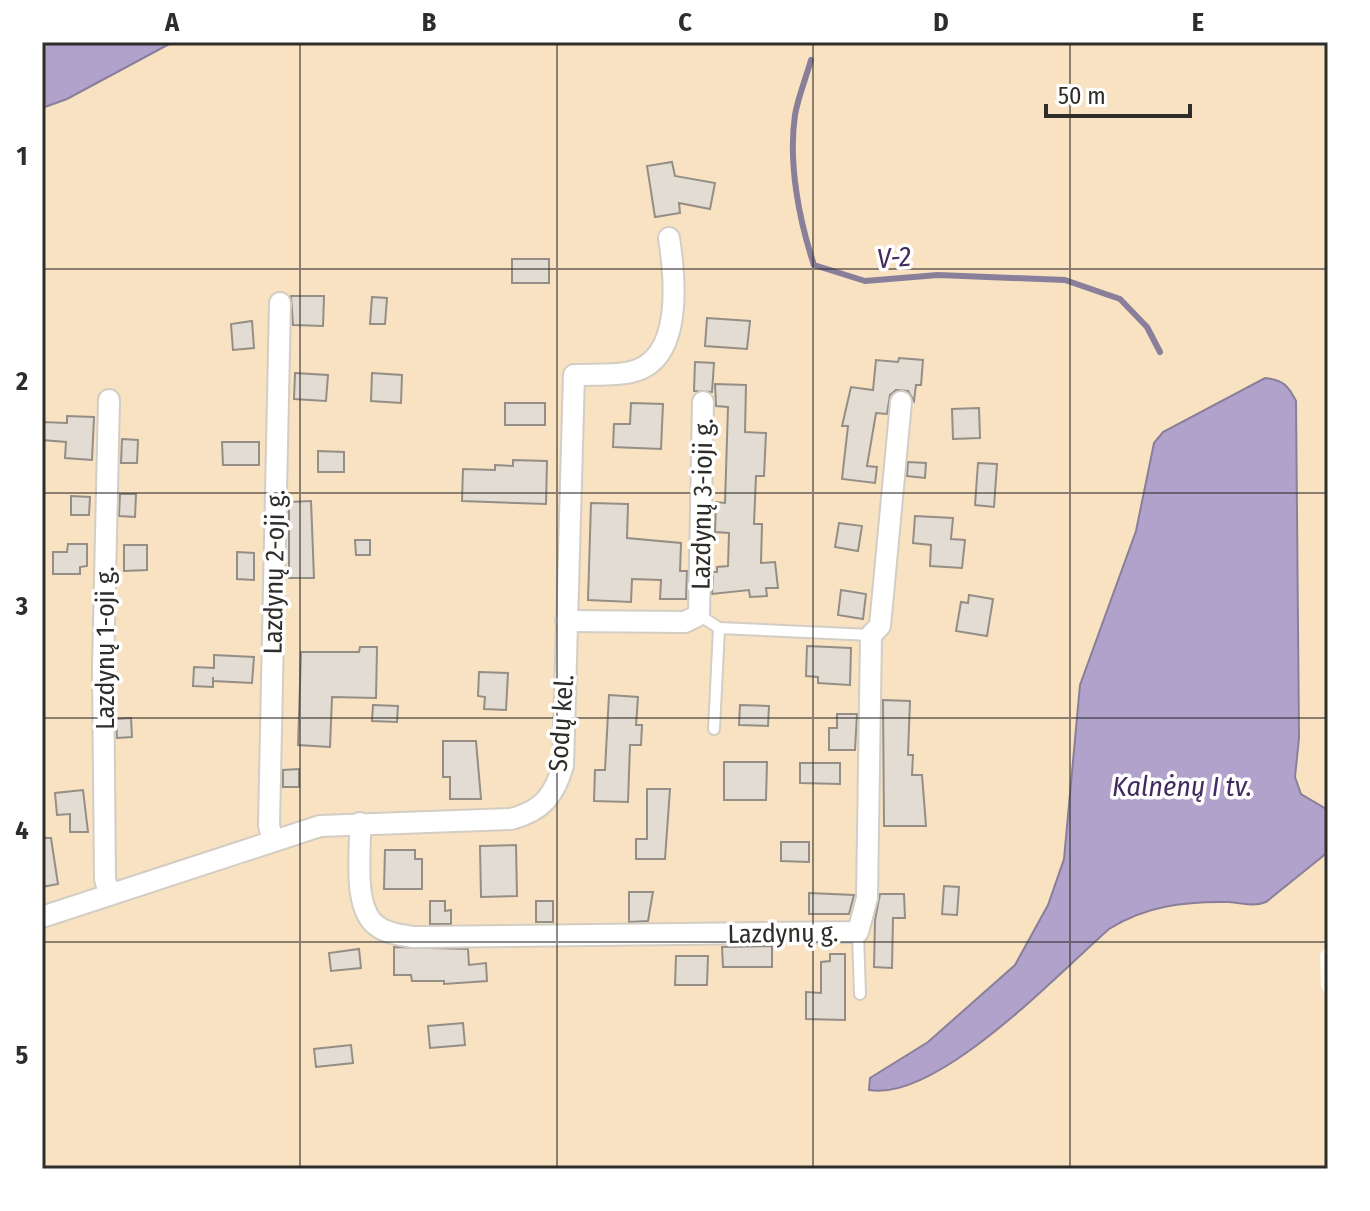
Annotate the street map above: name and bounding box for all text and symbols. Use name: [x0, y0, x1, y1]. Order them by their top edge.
text: A: [164, 7, 180, 38]
text: B: [422, 7, 437, 38]
text: C: [678, 7, 692, 38]
text: D: [933, 7, 949, 38]
text: E: [1192, 7, 1204, 38]
scale bar: [1046, 68, 1190, 118]
text: 50 m: [1058, 82, 1106, 110]
text: 1: [17, 141, 28, 172]
water label: V-2: [876, 240, 913, 275]
text: 2: [15, 366, 28, 397]
street label: Lazdynų 3-ioji g.: [686, 418, 719, 590]
street label: Lazdynų 2-oji g.: [258, 489, 291, 655]
street label: Lazdynų 1-oji g.: [90, 566, 121, 730]
text: 3: [15, 591, 28, 622]
street label: Sodų kel.: [543, 673, 580, 773]
water label: Kalnėnų I tv.: [1112, 770, 1252, 803]
text: 4: [15, 815, 29, 846]
street label: Lazdynų g.: [727, 917, 839, 950]
text: 5: [16, 1040, 29, 1071]

